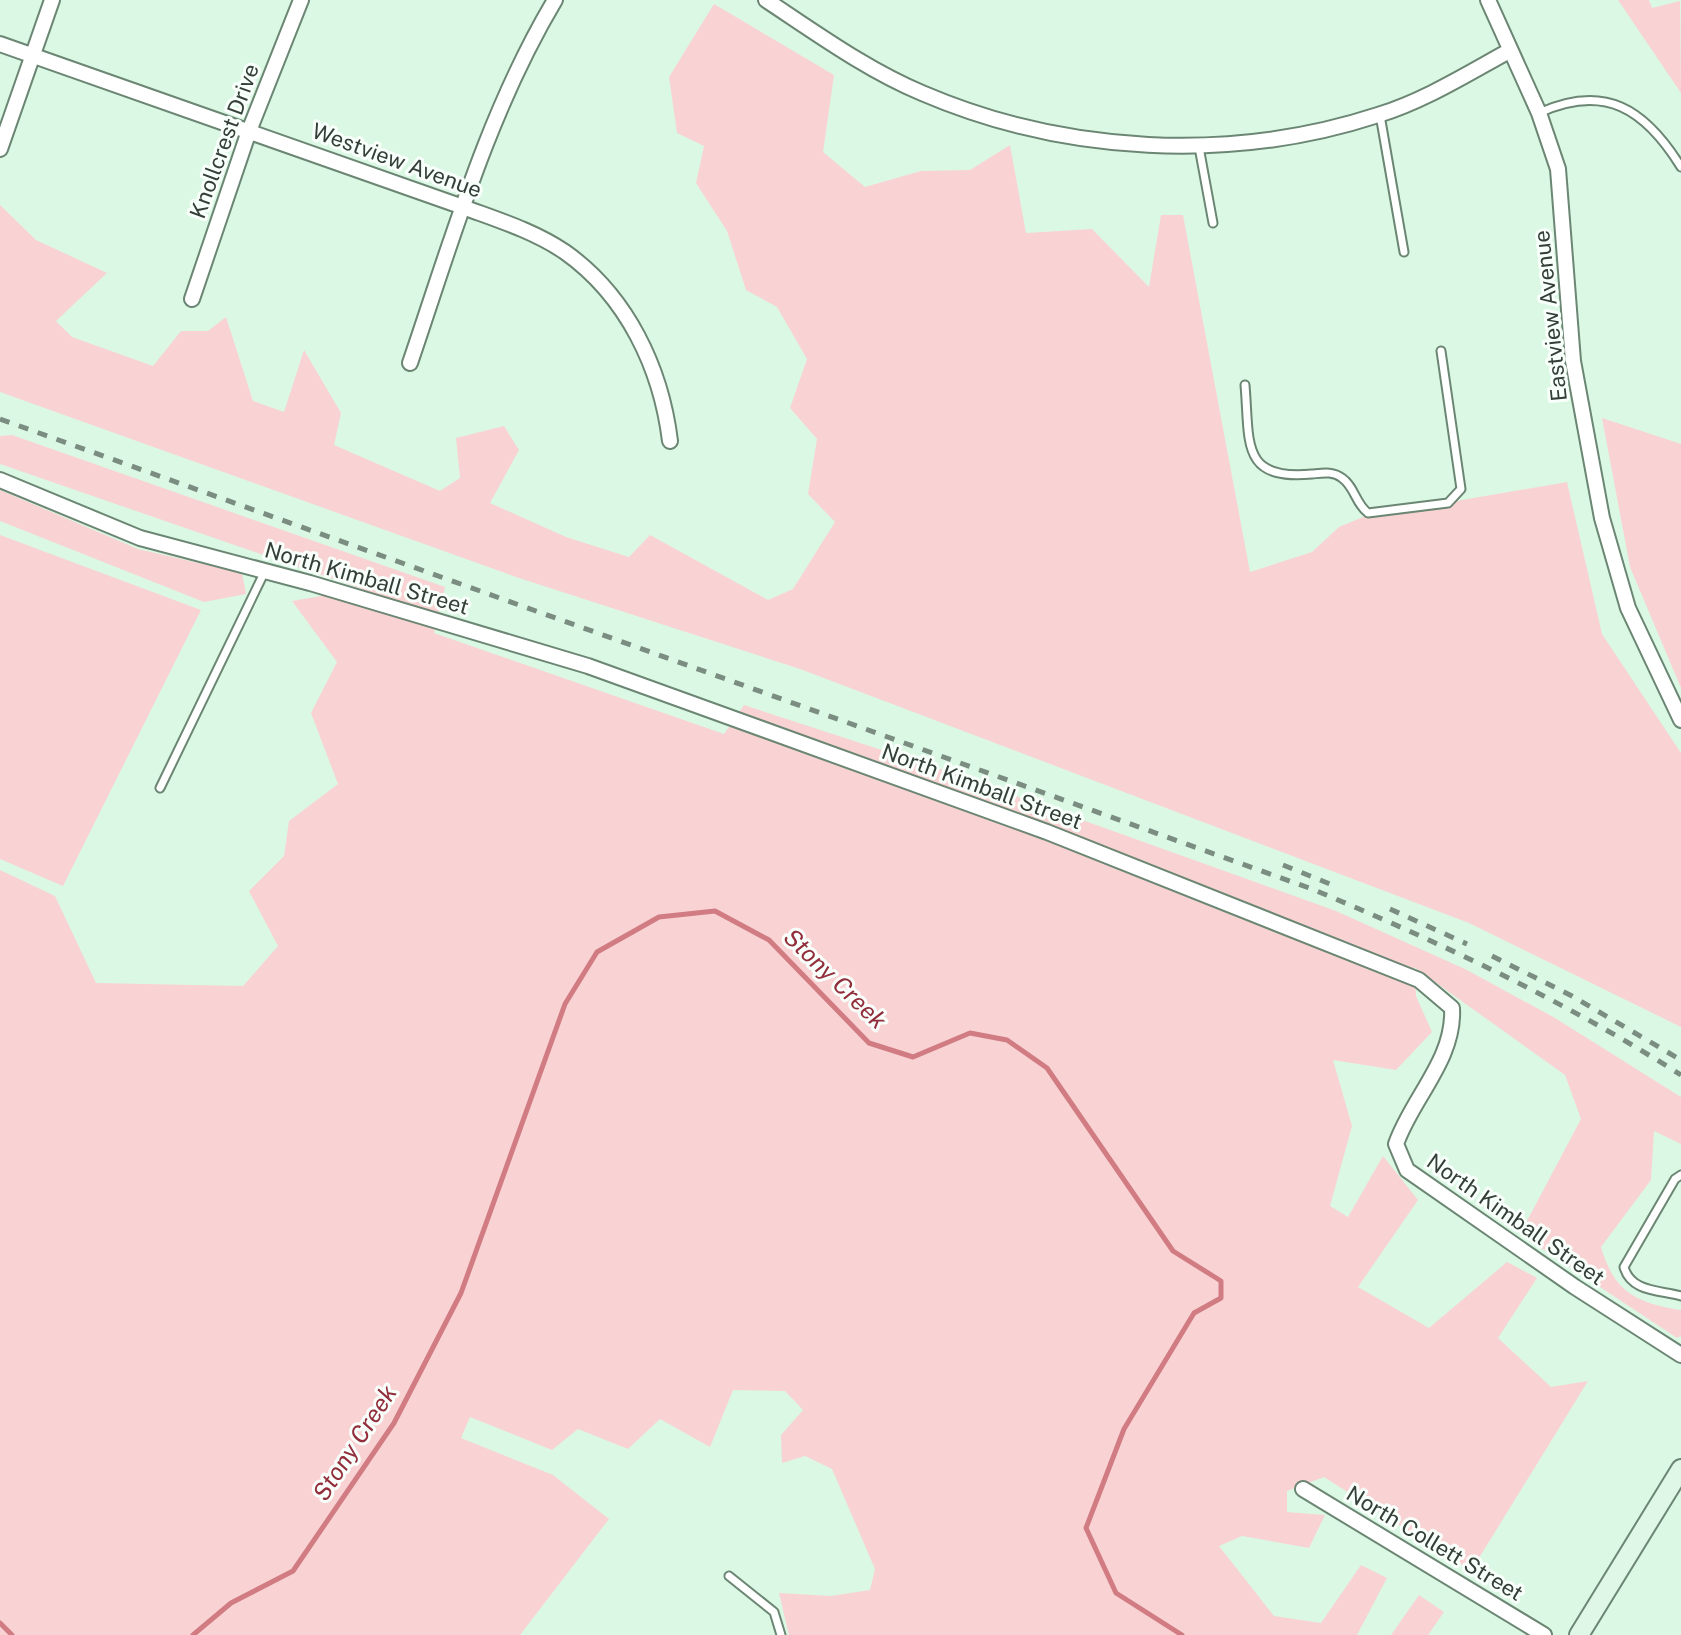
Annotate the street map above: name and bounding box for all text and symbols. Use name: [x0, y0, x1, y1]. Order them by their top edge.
street label: Knollcrest Drive: [184, 60, 264, 222]
street label: Westview Avenue: [309, 117, 485, 203]
street label: Eastview Avenue: [1528, 229, 1572, 403]
street label: North Kimball Street: [262, 536, 472, 620]
street label: North Kimball Street: [878, 738, 1086, 834]
water label: Stony Creek: [779, 922, 893, 1034]
street label: North Kimball Street: [1422, 1148, 1610, 1290]
water label: Stony Creek: [306, 1379, 402, 1505]
street label: North Collett Street: [1342, 1480, 1528, 1606]

